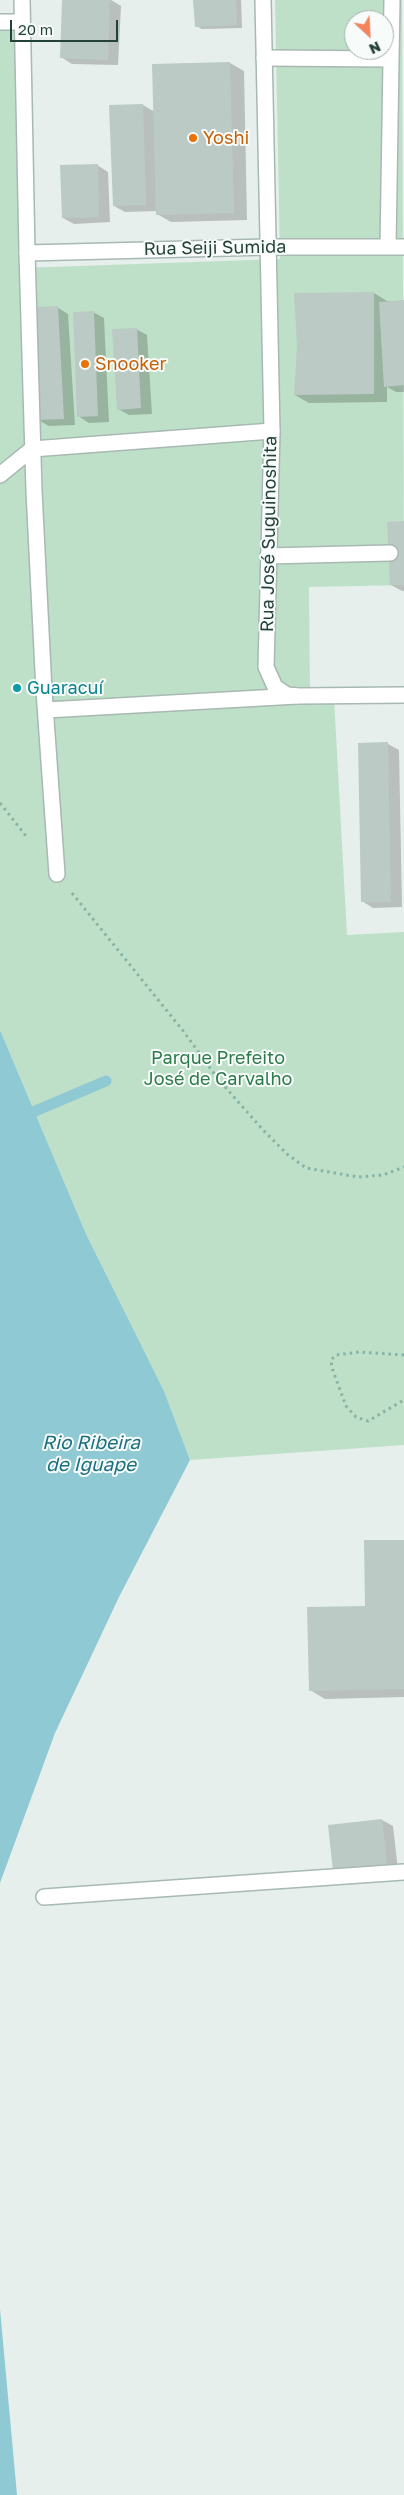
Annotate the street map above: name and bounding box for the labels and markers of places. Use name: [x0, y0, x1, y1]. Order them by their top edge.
place label: Yoshi: [203, 127, 249, 149]
marker: Yoshi: [187, 132, 199, 144]
place label: Snooker: [95, 353, 166, 375]
marker: Snooker: [79, 358, 91, 370]
place label: Guaracuí: [27, 677, 103, 699]
marker: Guaracuí: [11, 682, 23, 694]

